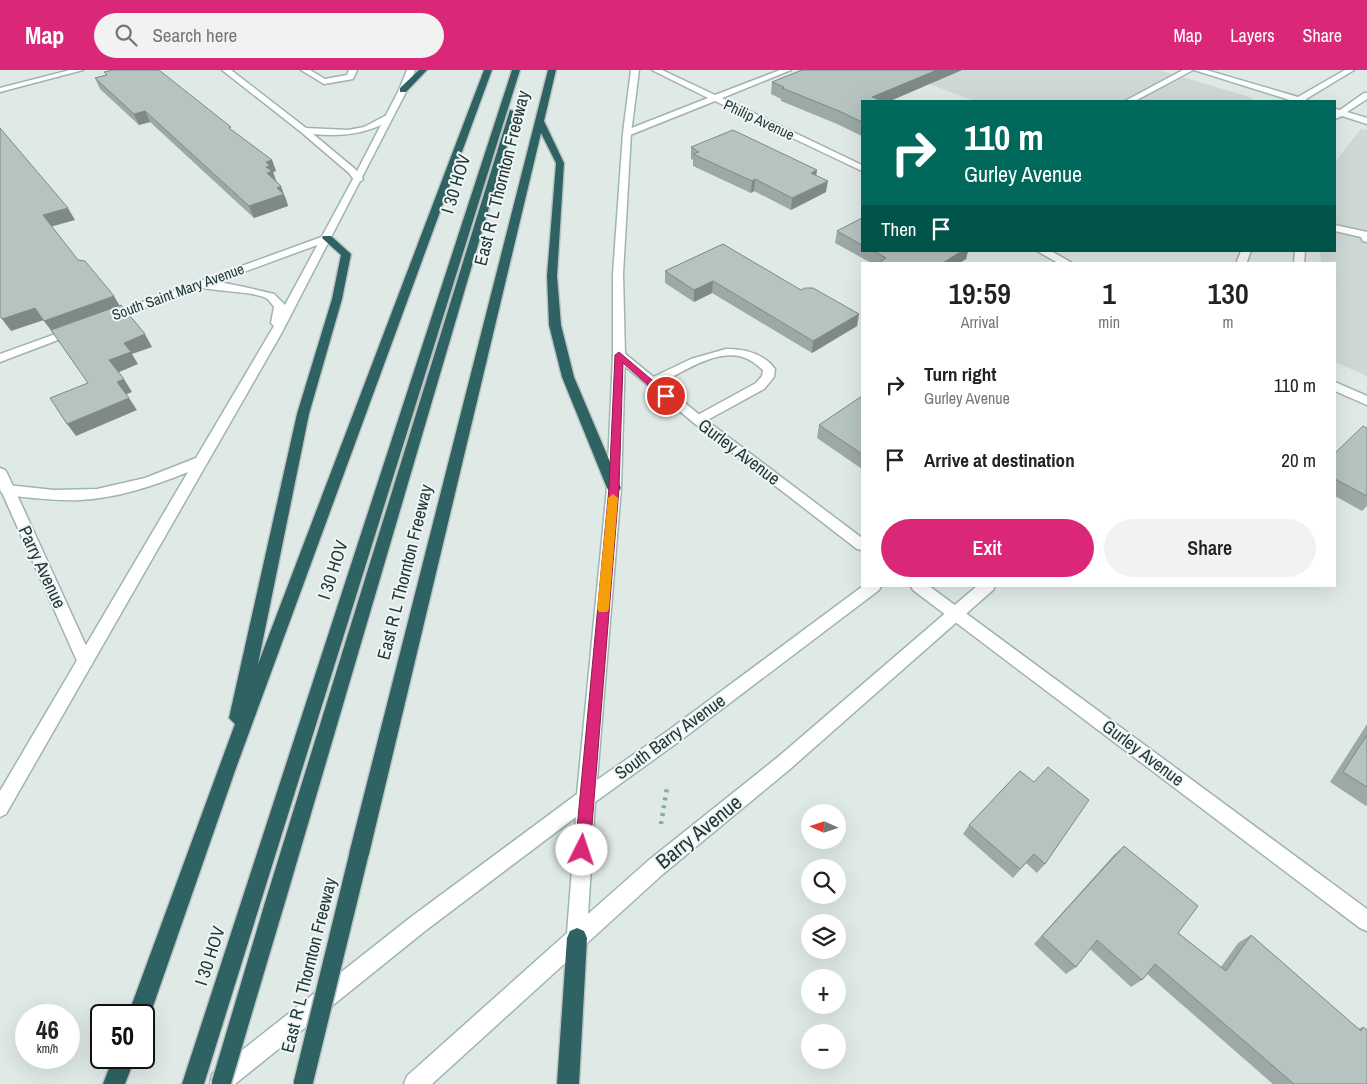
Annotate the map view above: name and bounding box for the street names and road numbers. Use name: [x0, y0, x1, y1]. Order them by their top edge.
street label: East R L Thornton Freeway: [468, 87, 536, 268]
street label: Philip Avenue: [720, 94, 798, 145]
street label: I 30 HOV: [435, 151, 476, 217]
street label: South Saint Mary Avenue: [109, 258, 247, 325]
street label: Gurley Avenue: [693, 413, 785, 491]
street label: East R L Thornton Freeway: [371, 481, 439, 662]
street label: Parry Avenue: [12, 521, 72, 612]
street label: I 30 HOV: [311, 537, 354, 603]
street label: South Barry Avenue: [609, 688, 730, 785]
street label: Gurley Avenue: [1097, 714, 1189, 792]
street label: Barry Avenue: [650, 788, 748, 875]
street label: East R L Thornton Freeway: [275, 874, 343, 1055]
street label: I 30 HOV: [188, 923, 231, 989]

